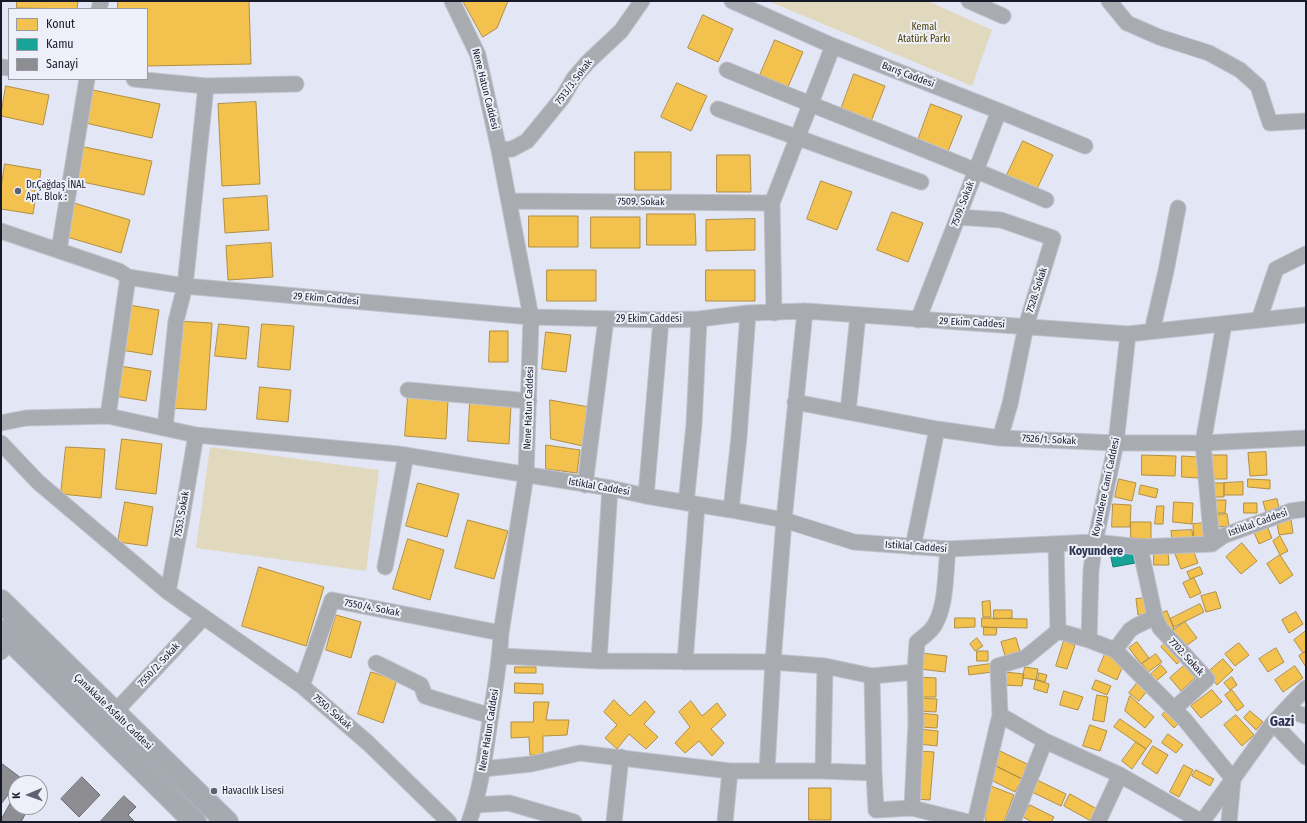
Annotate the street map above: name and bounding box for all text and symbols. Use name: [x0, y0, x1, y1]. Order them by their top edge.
legend: [8, 8, 148, 80]
text: Konut: [46, 17, 75, 31]
park label: Kemal Atatürk Parkı: [898, 21, 950, 44]
text: Kamu: [46, 37, 74, 51]
street label: Nene Hatun Caddesi: [469, 47, 501, 131]
text: Sanayi: [46, 57, 78, 71]
street label: 7513/3. Sokak: [553, 57, 595, 107]
street label: Barış Caddesi: [880, 59, 936, 91]
place label: Dr.Çağdaş İNAL Apt. Blok :: [26, 179, 86, 202]
street label: 7509. Sokak: [949, 180, 977, 228]
marker: Dr.Çağdaş İNAL Apt. Blok :: [13, 186, 23, 196]
street label: 7509. Sokak: [617, 196, 665, 208]
street label: 7528. Sokak: [1024, 266, 1050, 314]
street label: 29 Ekim Caddesi: [293, 290, 359, 308]
street label: 29 Ekim Caddesi: [616, 313, 682, 325]
street label: 29 Ekim Caddesi: [939, 315, 1005, 331]
street label: Nene Hatun Caddesi: [522, 366, 536, 450]
street label: 7526/1. Sokak: [1022, 433, 1076, 447]
street label: Koyundere Cami Caddesi: [1090, 436, 1122, 538]
street label: Istiklal Caddesi: [567, 476, 631, 498]
street label: 7553. Sokak: [172, 490, 192, 538]
street label: Istiklal Caddesi: [1227, 507, 1289, 539]
street label: Istiklal Caddesi: [885, 539, 947, 555]
district label: Koyundere: [1069, 545, 1123, 559]
street label: 7550/4. Sokak: [343, 597, 401, 619]
street label: 7702. Sokak: [1166, 636, 1206, 678]
street label: 7550/2. Sokak: [136, 641, 182, 689]
street label: Çanakkale Asfaltı Caddesi: [71, 671, 155, 753]
street label: Nene Hatun Caddesi: [477, 688, 501, 772]
street label: 7550. Sokak: [310, 692, 354, 732]
district label: Gazi: [1270, 714, 1294, 730]
north arrow: [8, 775, 48, 815]
place label: Havacılık Lisesi: [222, 785, 284, 797]
marker: Havacılık Lisesi: [209, 786, 219, 796]
text: K: [10, 792, 23, 799]

